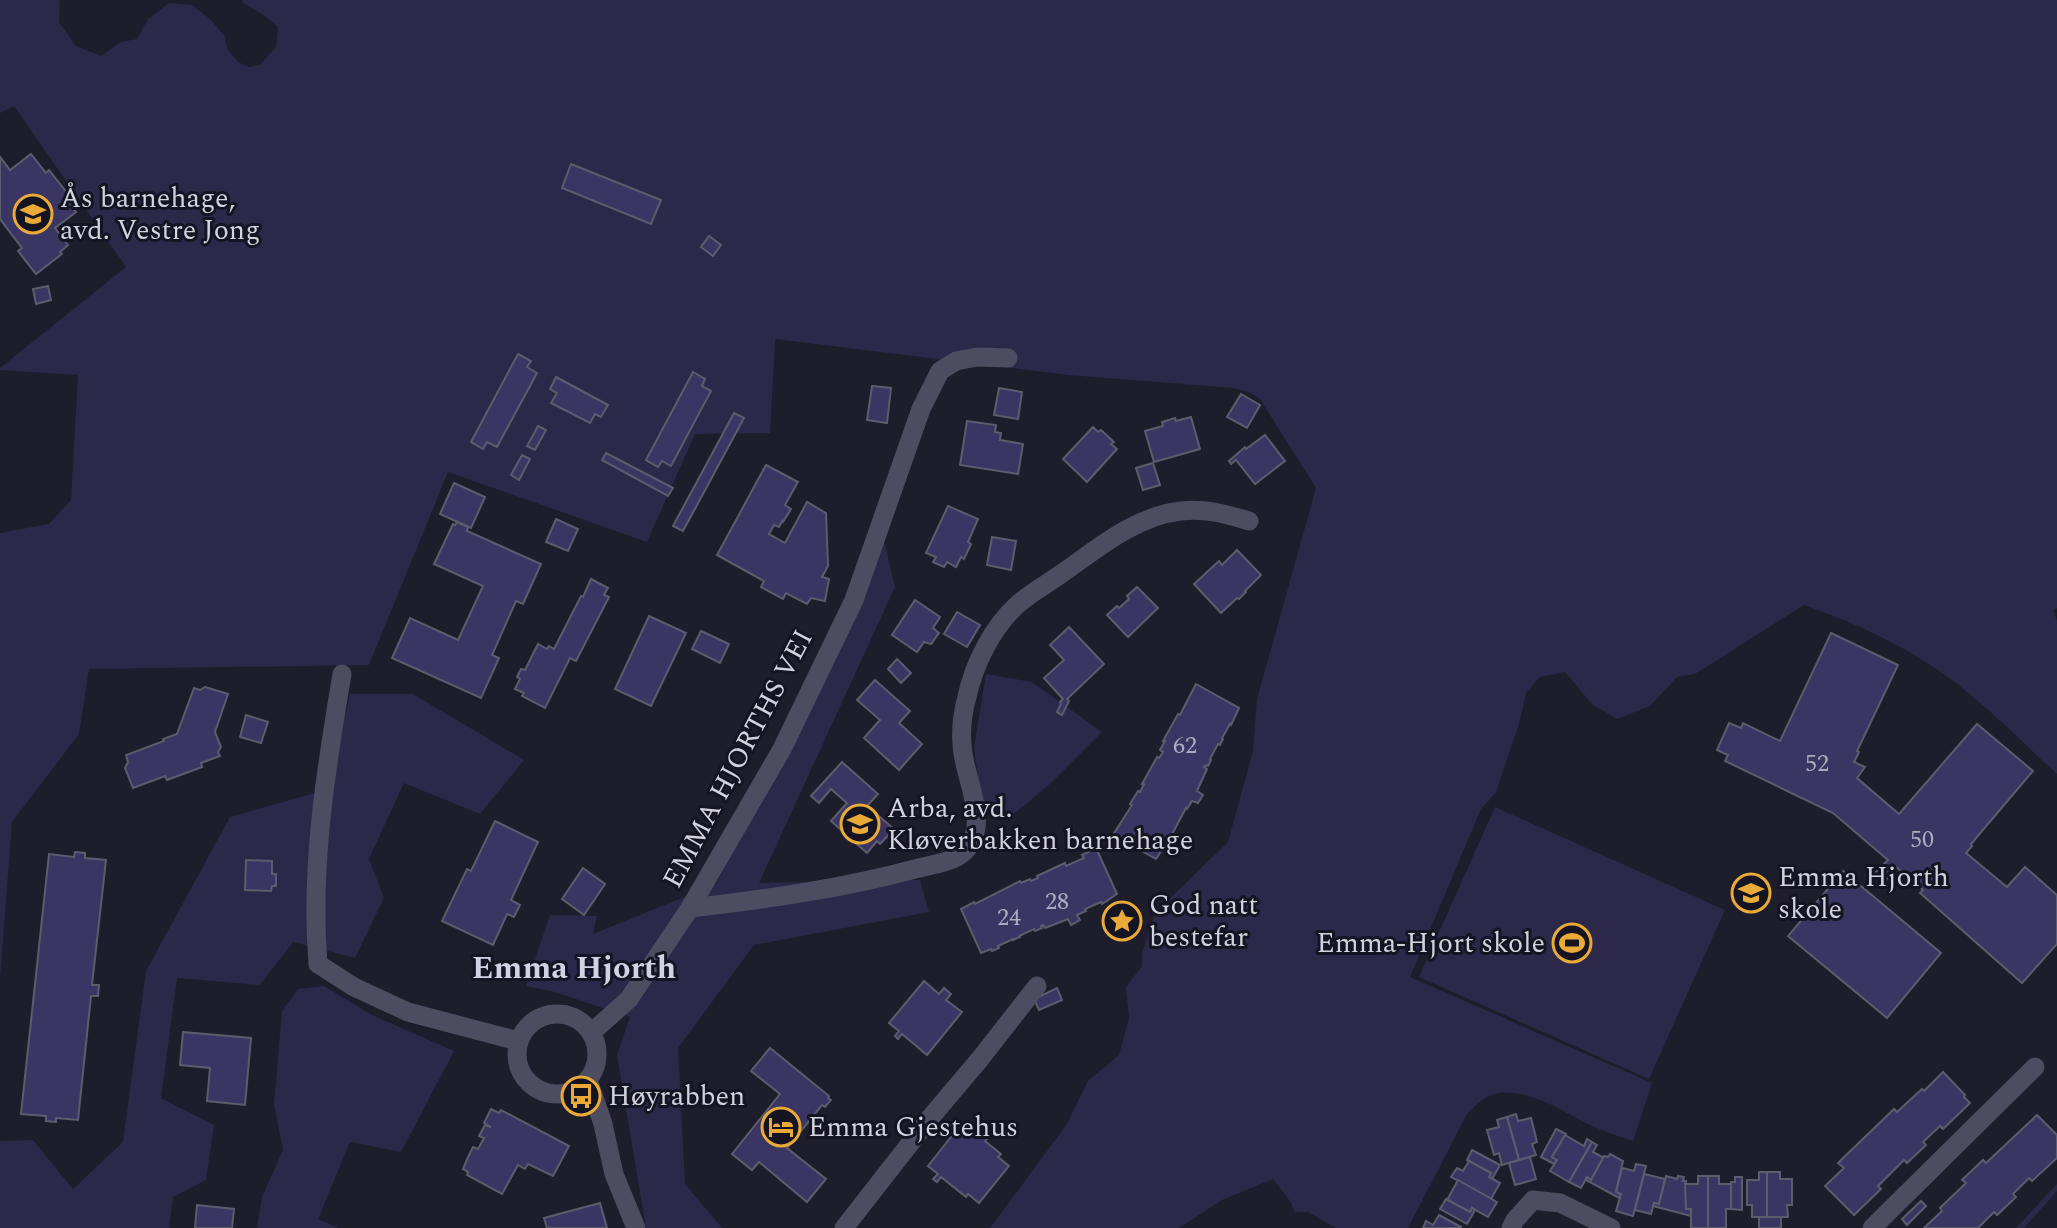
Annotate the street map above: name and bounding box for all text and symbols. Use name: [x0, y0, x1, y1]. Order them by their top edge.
place label: Ås barnehage, avd. Vestre Jong: [60, 177, 260, 252]
school or university icon: Ås barnehage, avd. Vestre Jong: [12, 193, 54, 235]
street label: EMMA HJORTHS VEI: [651, 622, 825, 896]
house number: 62: [1173, 728, 1197, 764]
house number: 52: [1805, 746, 1829, 782]
place label: Arba, avd. Kløverbakken barnehage: [887, 787, 1193, 862]
school or university icon: Arba, avd. Kløverbakken barnehage: [839, 803, 881, 845]
house number: 50: [1910, 822, 1934, 858]
place label: Emma Hjorth skole: [1778, 856, 1949, 931]
school or university icon: Emma Hjorth skole: [1730, 872, 1772, 914]
house number: 28: [1045, 884, 1069, 920]
place label: God natt bestefar: [1149, 884, 1258, 959]
house number: 24: [997, 900, 1021, 936]
place icon: God natt bestefar: [1101, 900, 1143, 942]
place label: Emma-Hjort skole: [1316, 922, 1545, 965]
sports icon: Emma-Hjort skole: [1551, 922, 1593, 964]
district label: Emma Hjorth: [472, 944, 676, 993]
bus stop icon: Høyrabben: [560, 1075, 602, 1117]
place label: Høyrabben: [608, 1075, 745, 1118]
hotel icon: Emma Gjestehus: [760, 1106, 802, 1148]
place label: Emma Gjestehus: [808, 1106, 1018, 1149]

